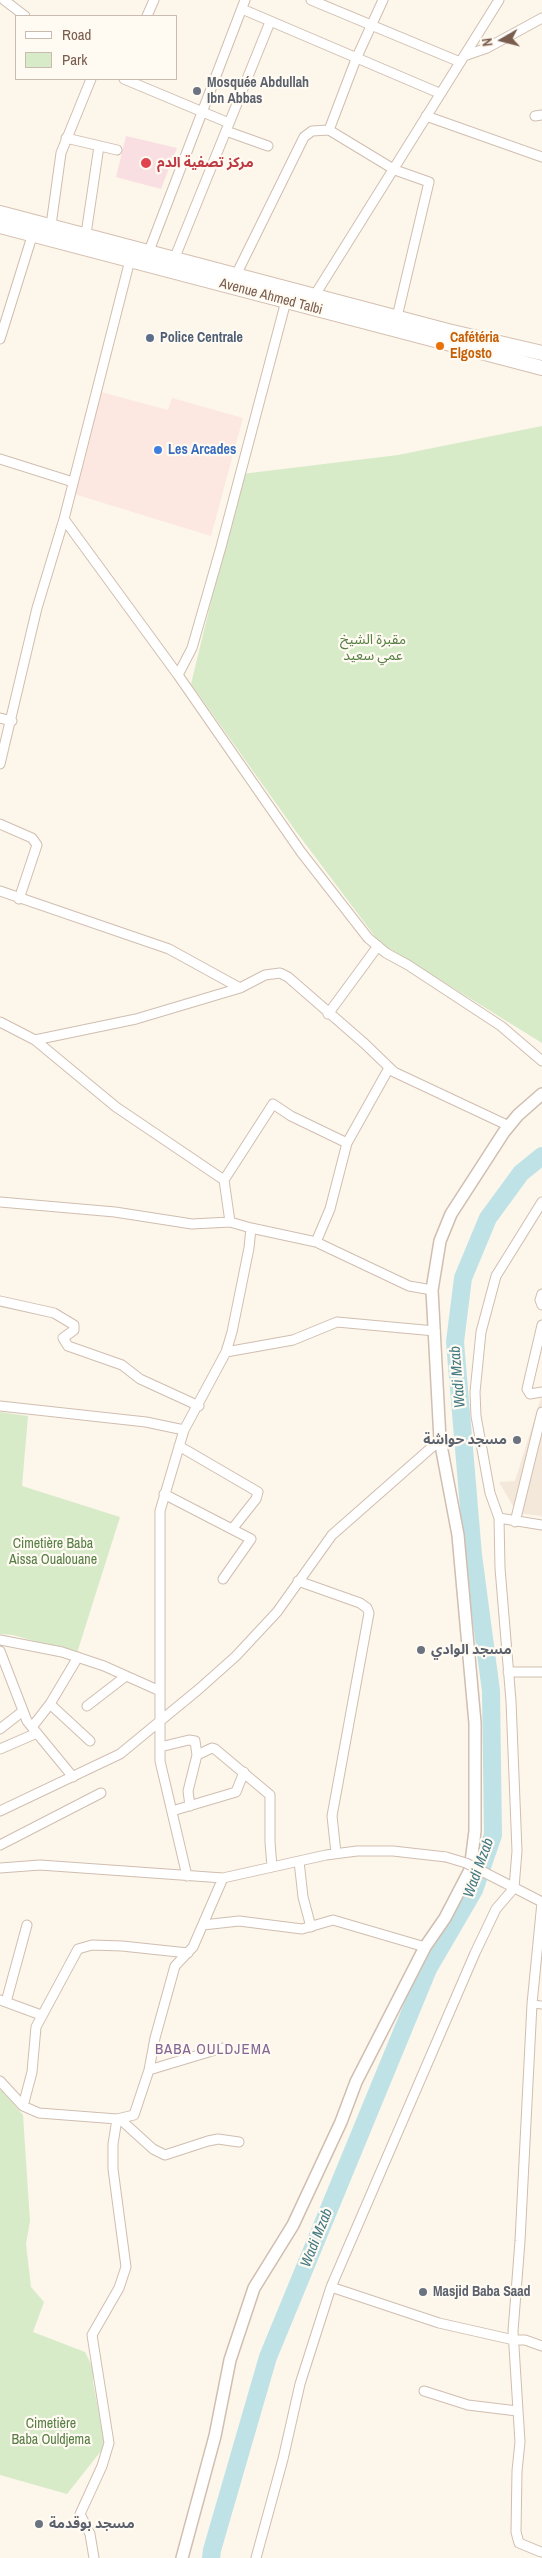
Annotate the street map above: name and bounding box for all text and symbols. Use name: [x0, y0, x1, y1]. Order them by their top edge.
legend: [15, 15, 178, 80]
north arrow: [477, 15, 527, 65]
text: Road: [62, 24, 91, 45]
text: N: [478, 37, 497, 47]
text: Park: [62, 49, 87, 70]
place label: Mosquée Abdullah Ibn Abbas: [207, 75, 309, 108]
marker: Mosquée Abdullah Ibn Abbas: [191, 85, 203, 97]
place label: مركز تصفية الدم: [157, 155, 254, 171]
marker: مركز تصفية الدم: [139, 156, 153, 170]
street label: Avenue Ahmed Talbi: [218, 275, 324, 319]
place label: Police Centrale: [160, 330, 243, 346]
place label: Cafétéria Elgosto: [450, 330, 499, 362]
marker: Police Centrale: [144, 332, 156, 344]
marker: Cafétéria Elgosto: [434, 340, 446, 352]
place label: Les Arcades: [168, 442, 236, 458]
marker: Les Arcades: [152, 444, 164, 456]
park label: مقبرة الشيخ عمي سعيد: [340, 632, 406, 664]
water label: Wadi Mzab: [446, 1345, 470, 1409]
place label: مسجد حواشة: [423, 1432, 507, 1448]
marker: مسجد حواشة: [511, 1434, 523, 1446]
park label: Cimetière Baba Aissa Oualouane: [9, 1536, 97, 1568]
place label: مسجد الوادي: [431, 1642, 512, 1658]
marker: مسجد الوادي: [415, 1644, 427, 1656]
water label: Wadi Mzab: [460, 1836, 498, 1900]
district label: BABA OULDJEMA: [153, 2041, 273, 2059]
water label: Wadi Mzab: [297, 2206, 337, 2270]
place label: Masjid Baba Saad: [433, 2284, 531, 2300]
marker: Masjid Baba Saad: [417, 2286, 429, 2298]
park label: Cimetière Baba Ouldjema: [11, 2416, 91, 2448]
place label: مسجد بوقدمة: [49, 2516, 135, 2532]
marker: مسجد بوقدمة: [33, 2518, 45, 2530]

